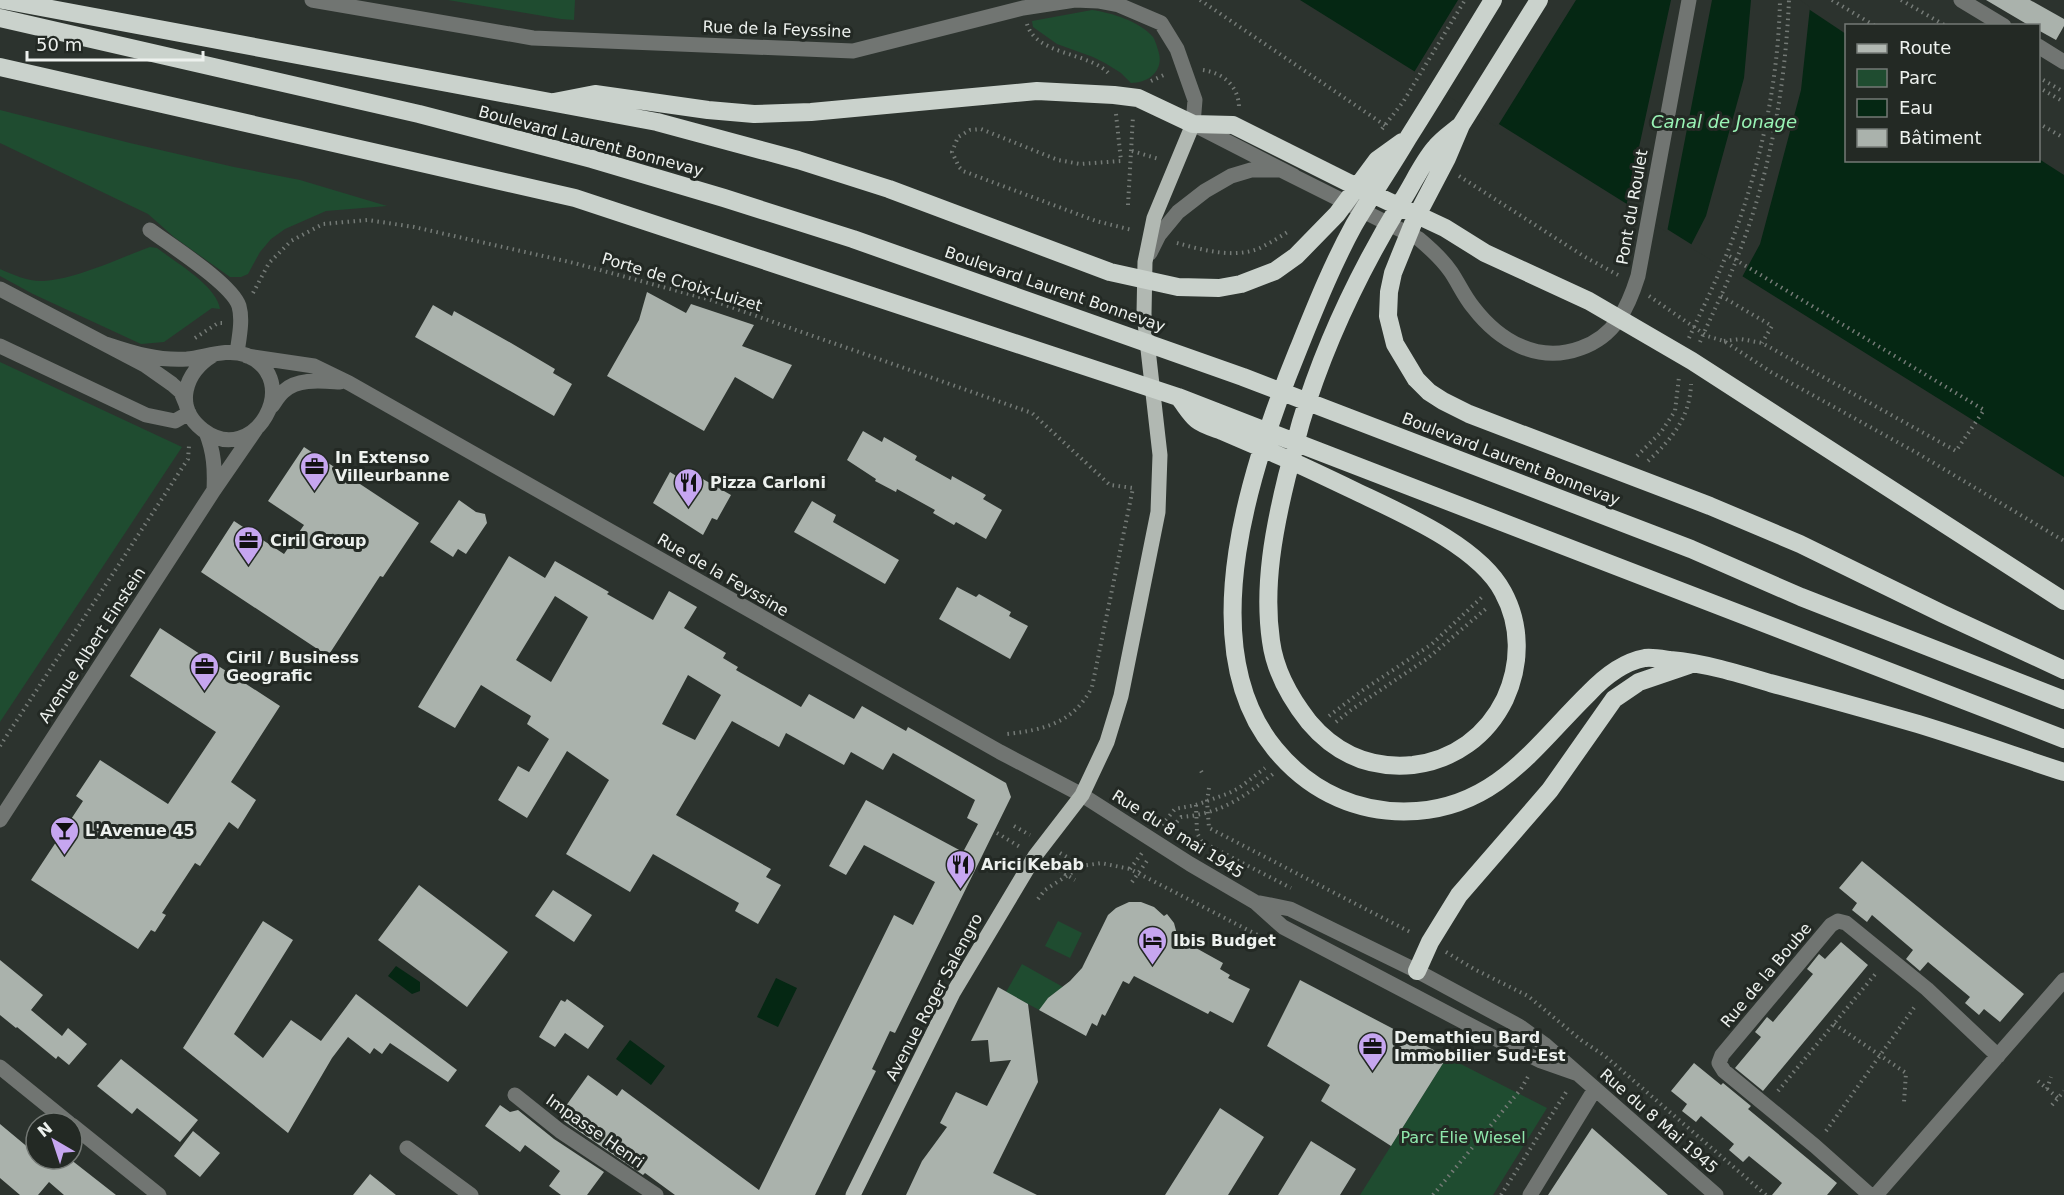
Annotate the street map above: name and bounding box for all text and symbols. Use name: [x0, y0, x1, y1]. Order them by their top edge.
street label: Rue de la Feyssine: [702, 17, 852, 41]
scale bar: [27, 24, 202, 62]
legend: [1845, 24, 2040, 162]
text: 50 m: [36, 34, 82, 55]
text: Route: [1899, 37, 1951, 58]
text: Parc: [1899, 67, 1937, 88]
text: Eau: [1899, 97, 1933, 118]
street label: Boulevard Laurent Bonnevay: [476, 102, 706, 180]
water label: Canal de Jonage: [1651, 111, 1797, 132]
text: Bâtiment: [1899, 127, 1982, 148]
street label: Pont du Roulet: [1613, 148, 1651, 266]
street label: Boulevard Laurent Bonnevay: [942, 242, 1168, 336]
street label: Porte de Croix-Luizet: [600, 249, 764, 315]
street label: Boulevard Laurent Bonnevay: [1399, 409, 1623, 509]
place label: In Extenso Villeurbanne: [335, 448, 450, 485]
office icon: In Extenso Villeurbanne: [298, 450, 330, 492]
restaurant icon: Pizza Carloni: [673, 466, 705, 508]
place label: Pizza Carloni: [710, 473, 826, 492]
office icon: Ciril Group: [233, 524, 265, 566]
street label: Rue de la Feyssine: [654, 530, 792, 620]
place label: Ciril Group: [270, 531, 367, 550]
street label: Avenue Albert Einstein: [35, 564, 149, 726]
place label: Ciril / Business Geografic: [226, 648, 359, 685]
office icon: Ciril / Business Geografic: [189, 650, 221, 692]
street label: Rue du 8 mai 1945: [1109, 786, 1247, 882]
bar icon: L'Avenue 45: [48, 814, 80, 856]
place label: L'Avenue 45: [85, 821, 195, 840]
restaurant icon: Arici Kebab: [944, 848, 976, 890]
place label: Arici Kebab: [981, 855, 1084, 874]
street label: Avenue Roger Salengro: [882, 910, 986, 1084]
street label: Rue de la Boube: [1717, 919, 1815, 1031]
hotel icon: Ibis Budget: [1136, 924, 1168, 966]
place label: Ibis Budget: [1173, 931, 1276, 950]
place label: Demathieu Bard Immobilier Sud-Est: [1394, 1028, 1566, 1065]
office icon: Demathieu Bard Immobilier Sud-Est: [1357, 1030, 1389, 1072]
street label: Rue du 8 Mai 1945: [1596, 1065, 1722, 1177]
street label: Impasse Henri: [542, 1090, 648, 1172]
north arrow: [24, 1111, 84, 1171]
text: N: [34, 1118, 56, 1141]
park label: Parc Élie Wiesel: [1400, 1128, 1526, 1147]

